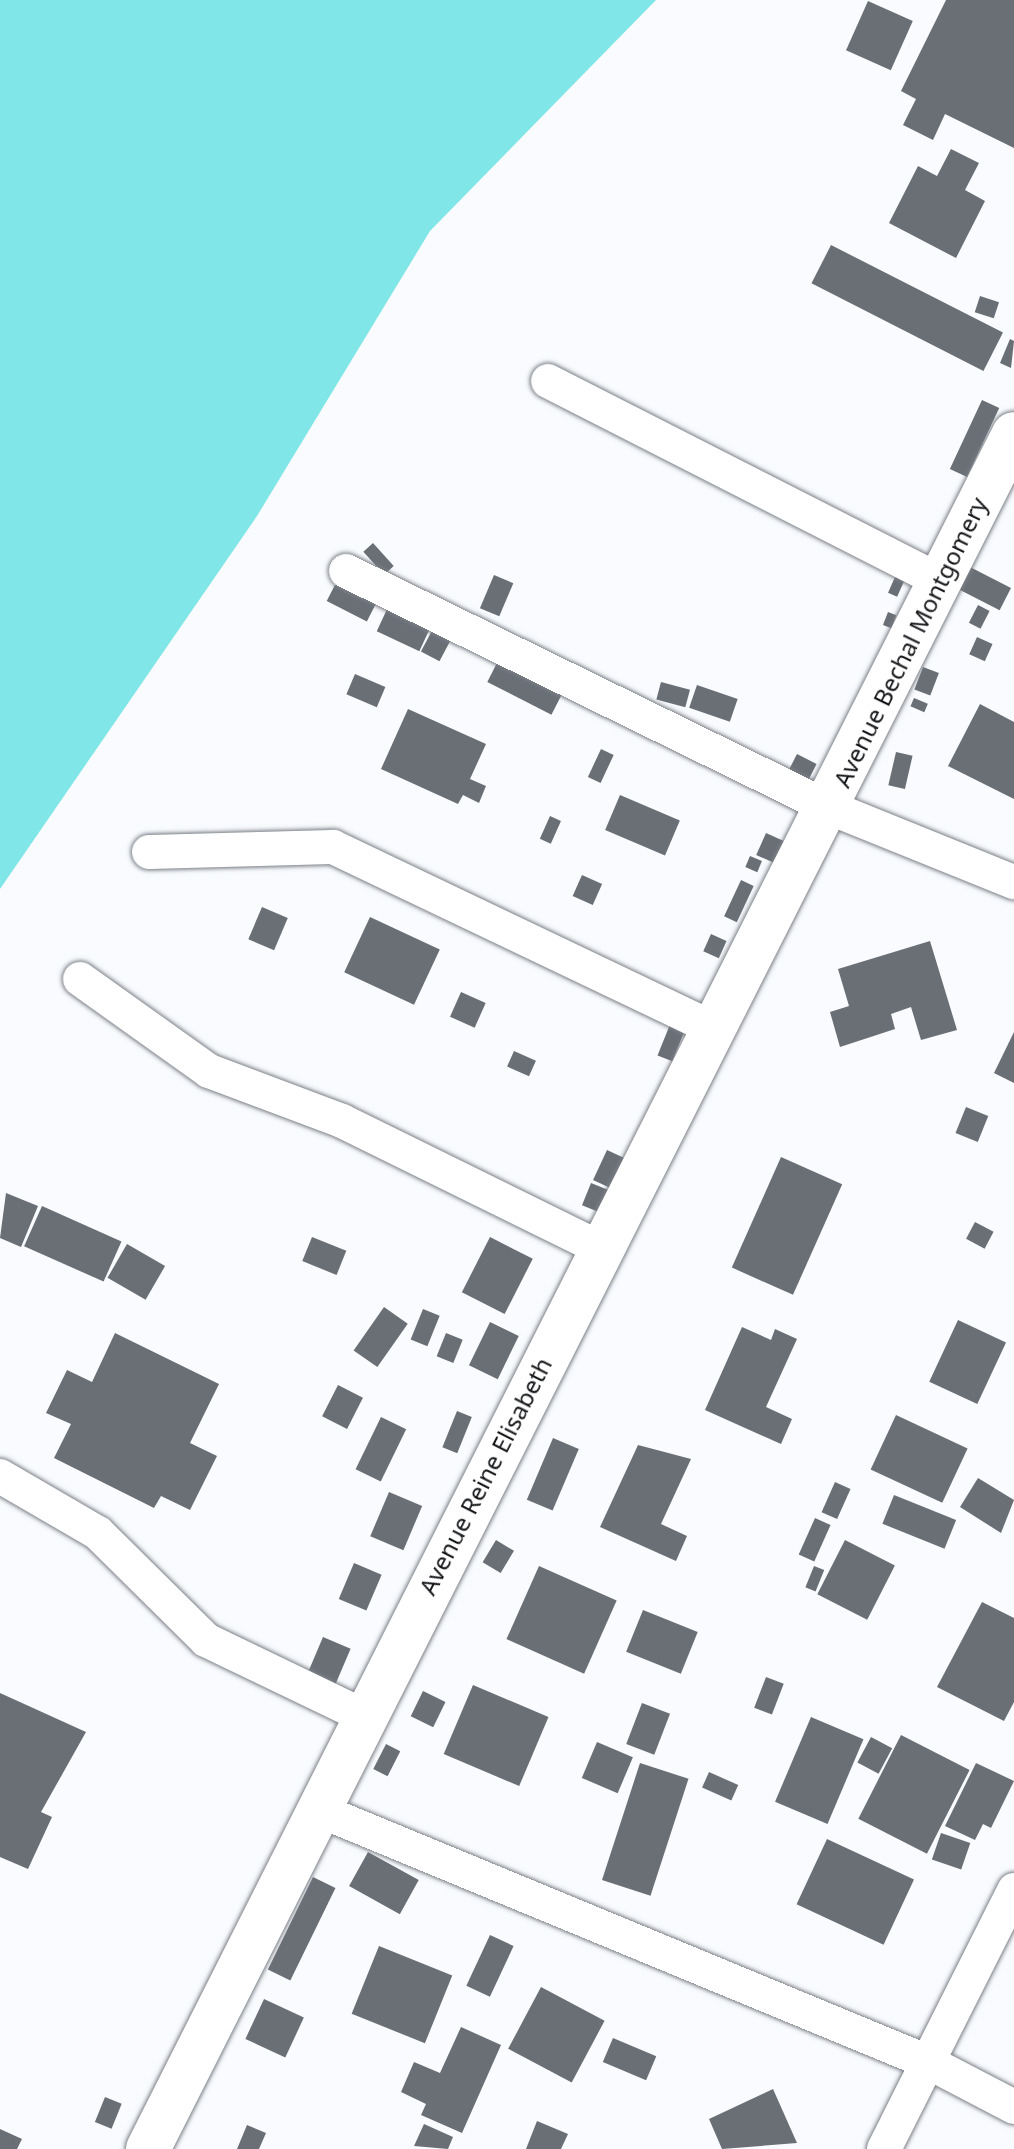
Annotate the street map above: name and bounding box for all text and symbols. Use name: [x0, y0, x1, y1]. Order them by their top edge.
street label: Avenue Bechal Montgomery: [827, 492, 993, 792]
street label: Avenue Reine Elisabeth: [413, 1353, 557, 1599]

